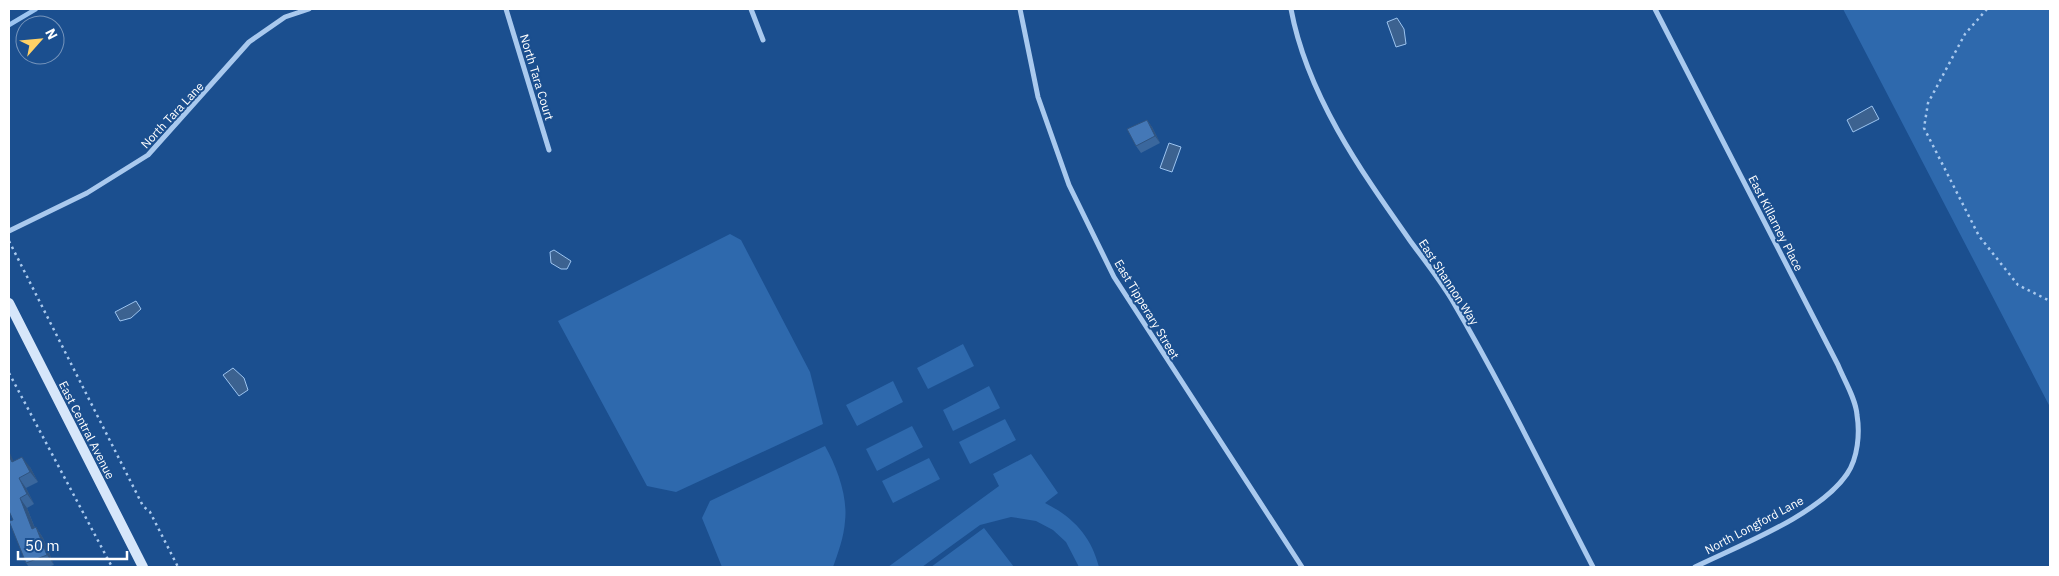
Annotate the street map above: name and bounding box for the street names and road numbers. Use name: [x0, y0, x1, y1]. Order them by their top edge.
street label: North Tara Court: [517, 32, 557, 122]
street label: North Tara Lane: [137, 78, 207, 151]
street label: East Killarney Place: [1745, 172, 1807, 274]
street label: East Shannon Way: [1416, 236, 1482, 328]
street label: East Tipperary Street: [1111, 256, 1183, 362]
street label: East Central Avenue: [56, 378, 118, 482]
street label: North Longford Lane: [1702, 492, 1806, 557]

